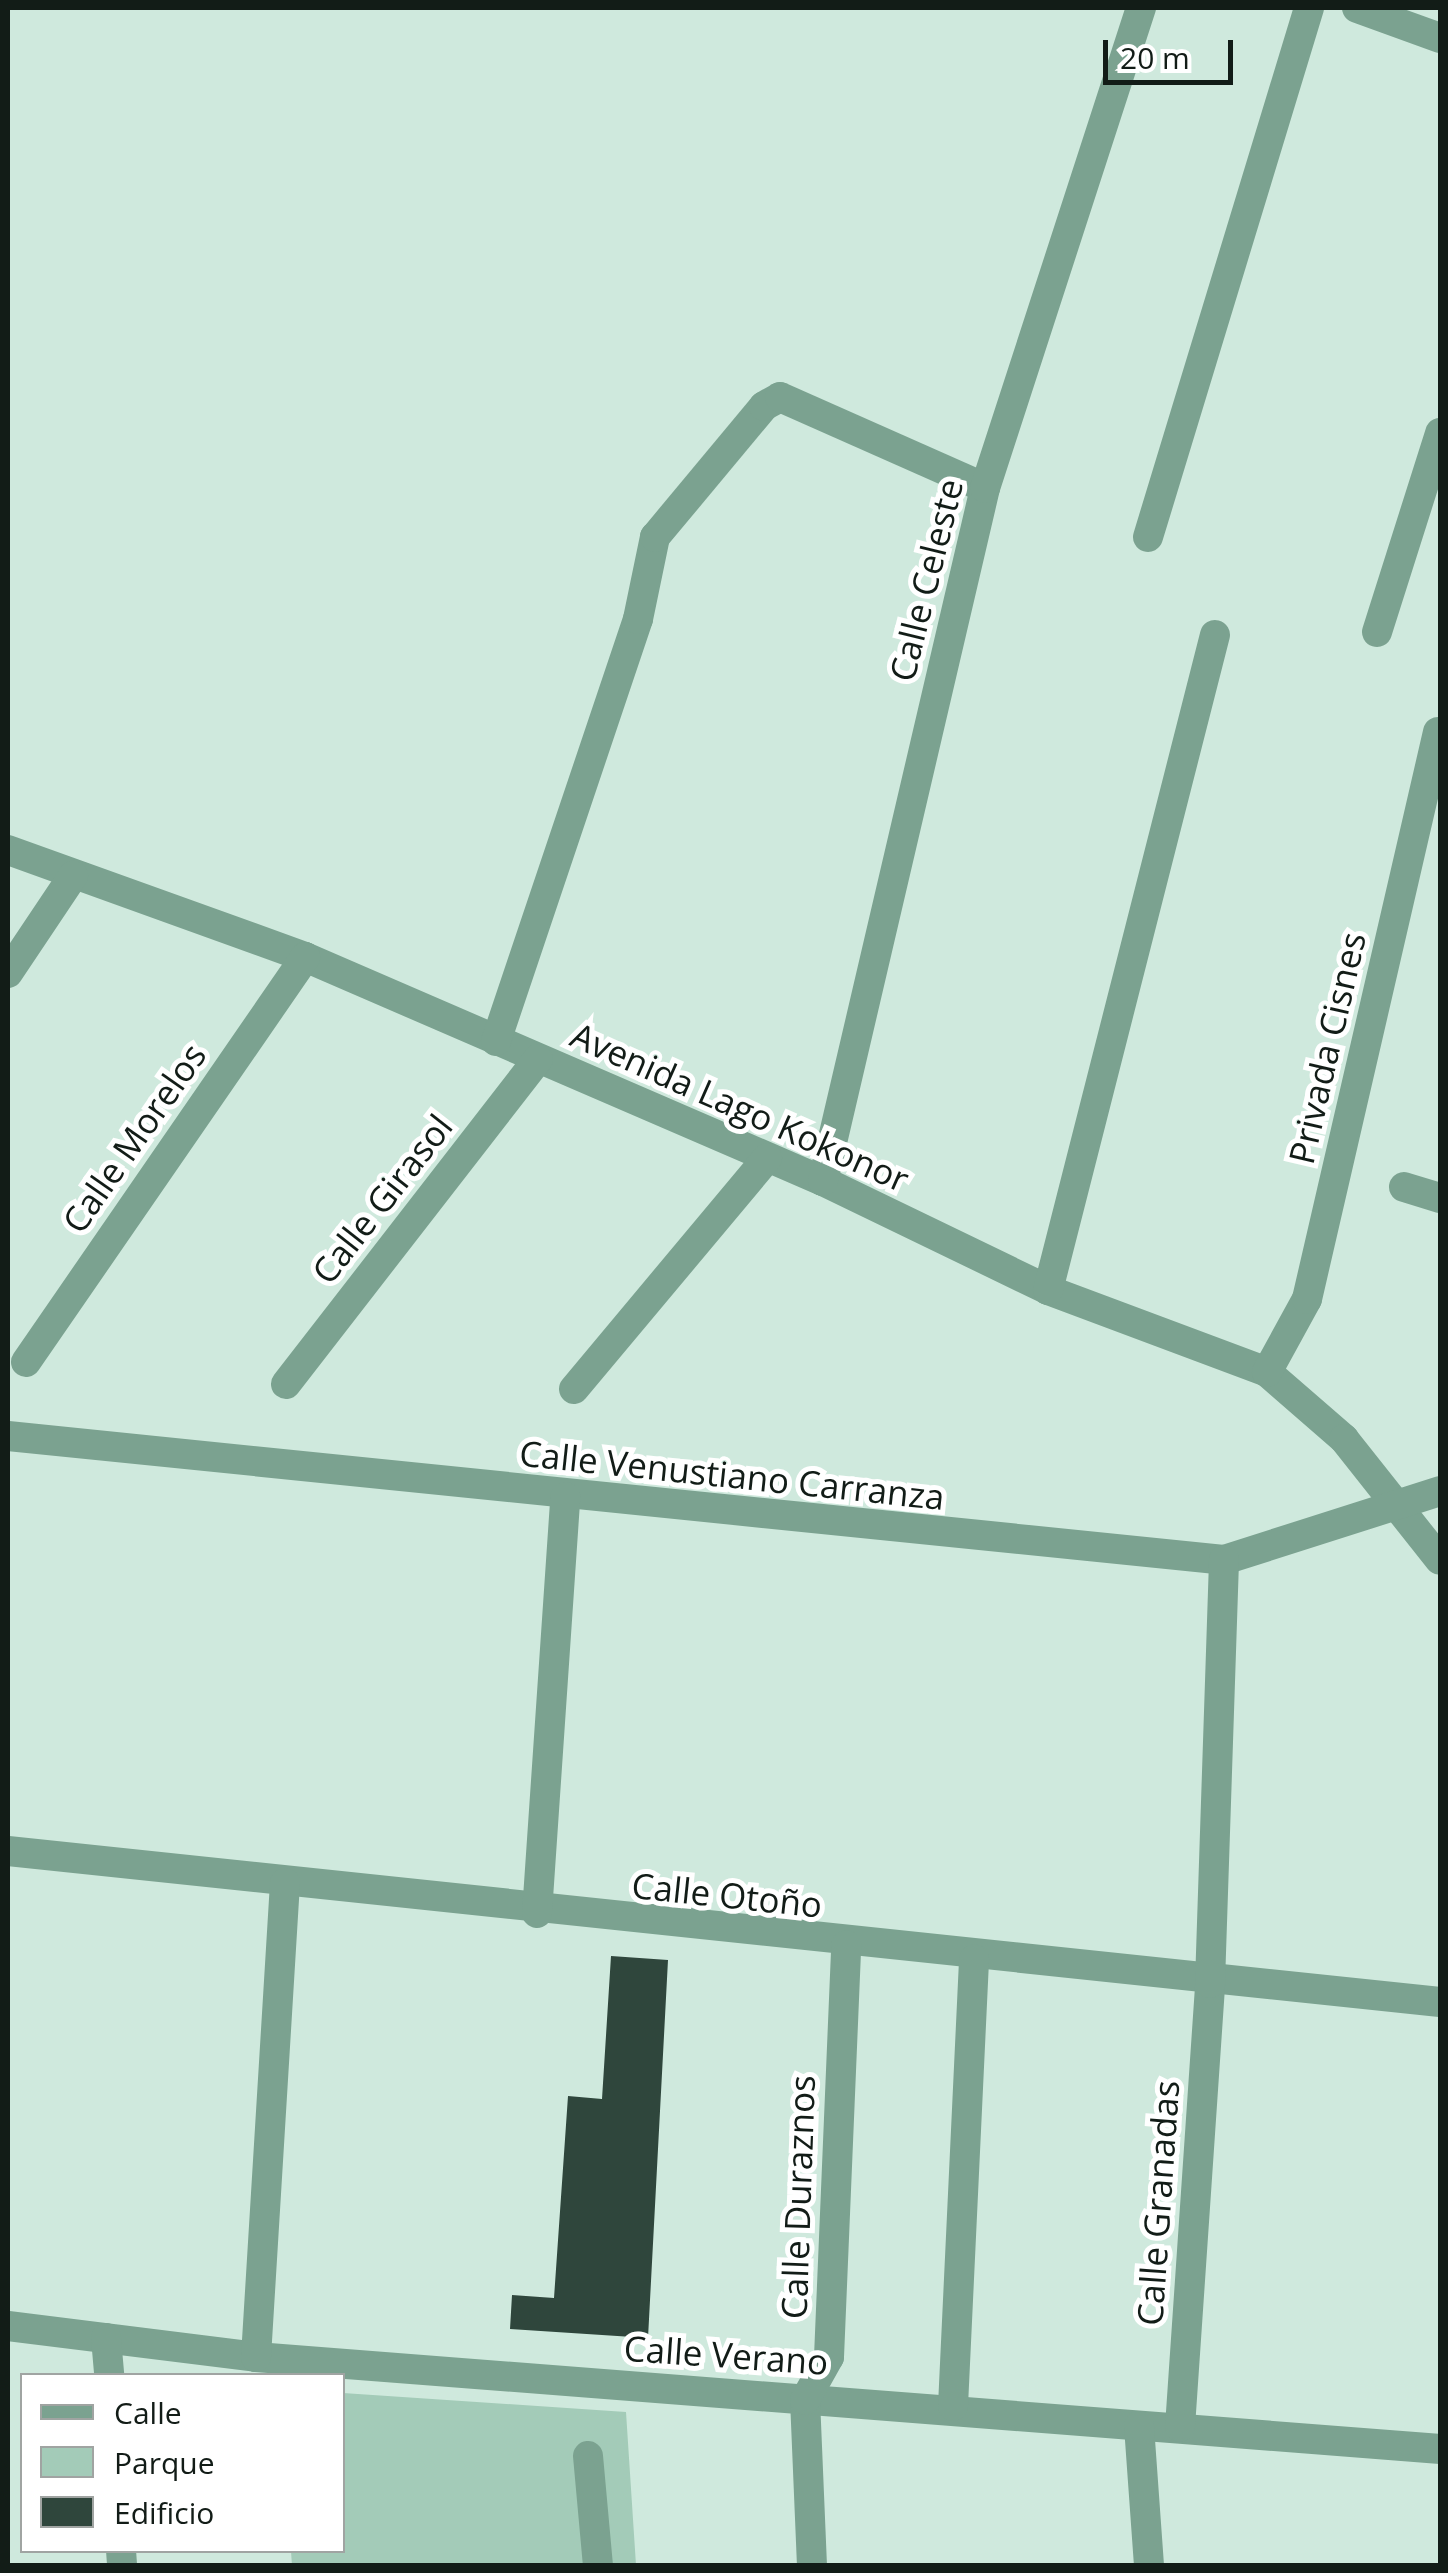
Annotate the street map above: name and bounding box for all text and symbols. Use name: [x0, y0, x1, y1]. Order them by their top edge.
scale bar: [1108, 20, 1238, 82]
text: 20 m: [1120, 37, 1190, 78]
street label: Calle Celeste: [881, 475, 971, 685]
street label: Privada Cisnes: [1280, 928, 1374, 1168]
street label: Avenida Lago Kokonor: [565, 1014, 915, 1200]
street label: Calle Morelos: [53, 1035, 215, 1241]
street label: Calle Girasol: [303, 1106, 461, 1292]
street label: Calle Venustiano Carranza: [517, 1432, 947, 1518]
street label: Calle Otoño: [630, 1864, 824, 1926]
street label: Calle Duraznos: [773, 2074, 823, 2320]
street label: Calle Granadas: [1128, 2079, 1188, 2327]
street label: Calle Verano: [622, 2327, 830, 2383]
legend: [20, 2373, 345, 2553]
text: Calle: [114, 2392, 182, 2433]
text: Parque: [114, 2442, 215, 2483]
text: Edificio: [114, 2492, 214, 2533]

